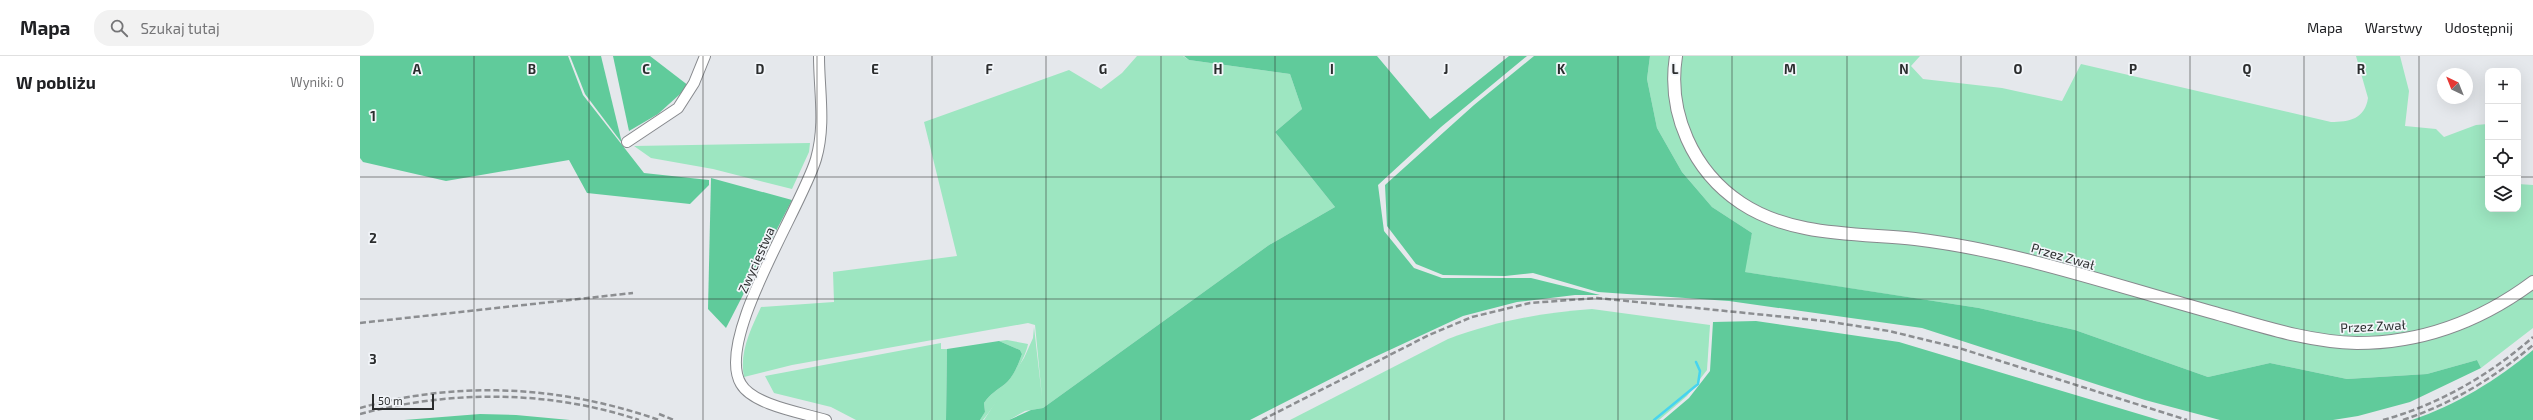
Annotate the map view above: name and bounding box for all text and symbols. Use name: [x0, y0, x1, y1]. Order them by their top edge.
search box: [94, 10, 374, 46]
text: Mapa: [20, 16, 70, 39]
icon: search: [108, 17, 130, 39]
text: Szukaj tutaj: [140, 19, 220, 37]
text: Mapa: [2307, 19, 2343, 36]
text: Warstwy: [2365, 19, 2423, 36]
text: Udostępnij: [2445, 19, 2513, 36]
text: A: [413, 61, 422, 77]
text: B: [528, 61, 536, 77]
text: C: [642, 61, 650, 77]
text: D: [756, 61, 765, 77]
text: E: [871, 61, 879, 77]
text: F: [985, 61, 993, 77]
text: G: [1099, 61, 1107, 77]
text: H: [1214, 61, 1223, 77]
text: I: [1330, 61, 1334, 77]
text: J: [1444, 61, 1448, 77]
text: K: [1557, 61, 1566, 77]
text: L: [1672, 61, 1679, 77]
text: M: [1784, 61, 1796, 77]
text: N: [1899, 61, 1909, 77]
text: O: [2014, 61, 2023, 77]
text: P: [2129, 61, 2137, 77]
text: Q: [2243, 61, 2252, 78]
text: R: [2357, 61, 2366, 77]
north arrow: [2437, 68, 2473, 104]
map controls: [2485, 68, 2521, 212]
button: +: [2485, 68, 2521, 104]
text: W pobliżu: [16, 72, 96, 92]
text: Wyniki: 0: [290, 74, 344, 90]
button: −: [2485, 104, 2521, 140]
text: 1: [370, 108, 376, 124]
button: locate: [2485, 140, 2521, 176]
button: layers: [2485, 176, 2521, 212]
street label: Zwycięstwa: [734, 224, 778, 296]
text: 2: [369, 230, 377, 246]
street label: Przez Zwał: [2029, 239, 2097, 273]
street label: Przez Zwał: [2340, 316, 2407, 336]
text: 3: [369, 351, 377, 367]
scale bar: [372, 392, 434, 411]
text: 50 m: [378, 394, 403, 407]

